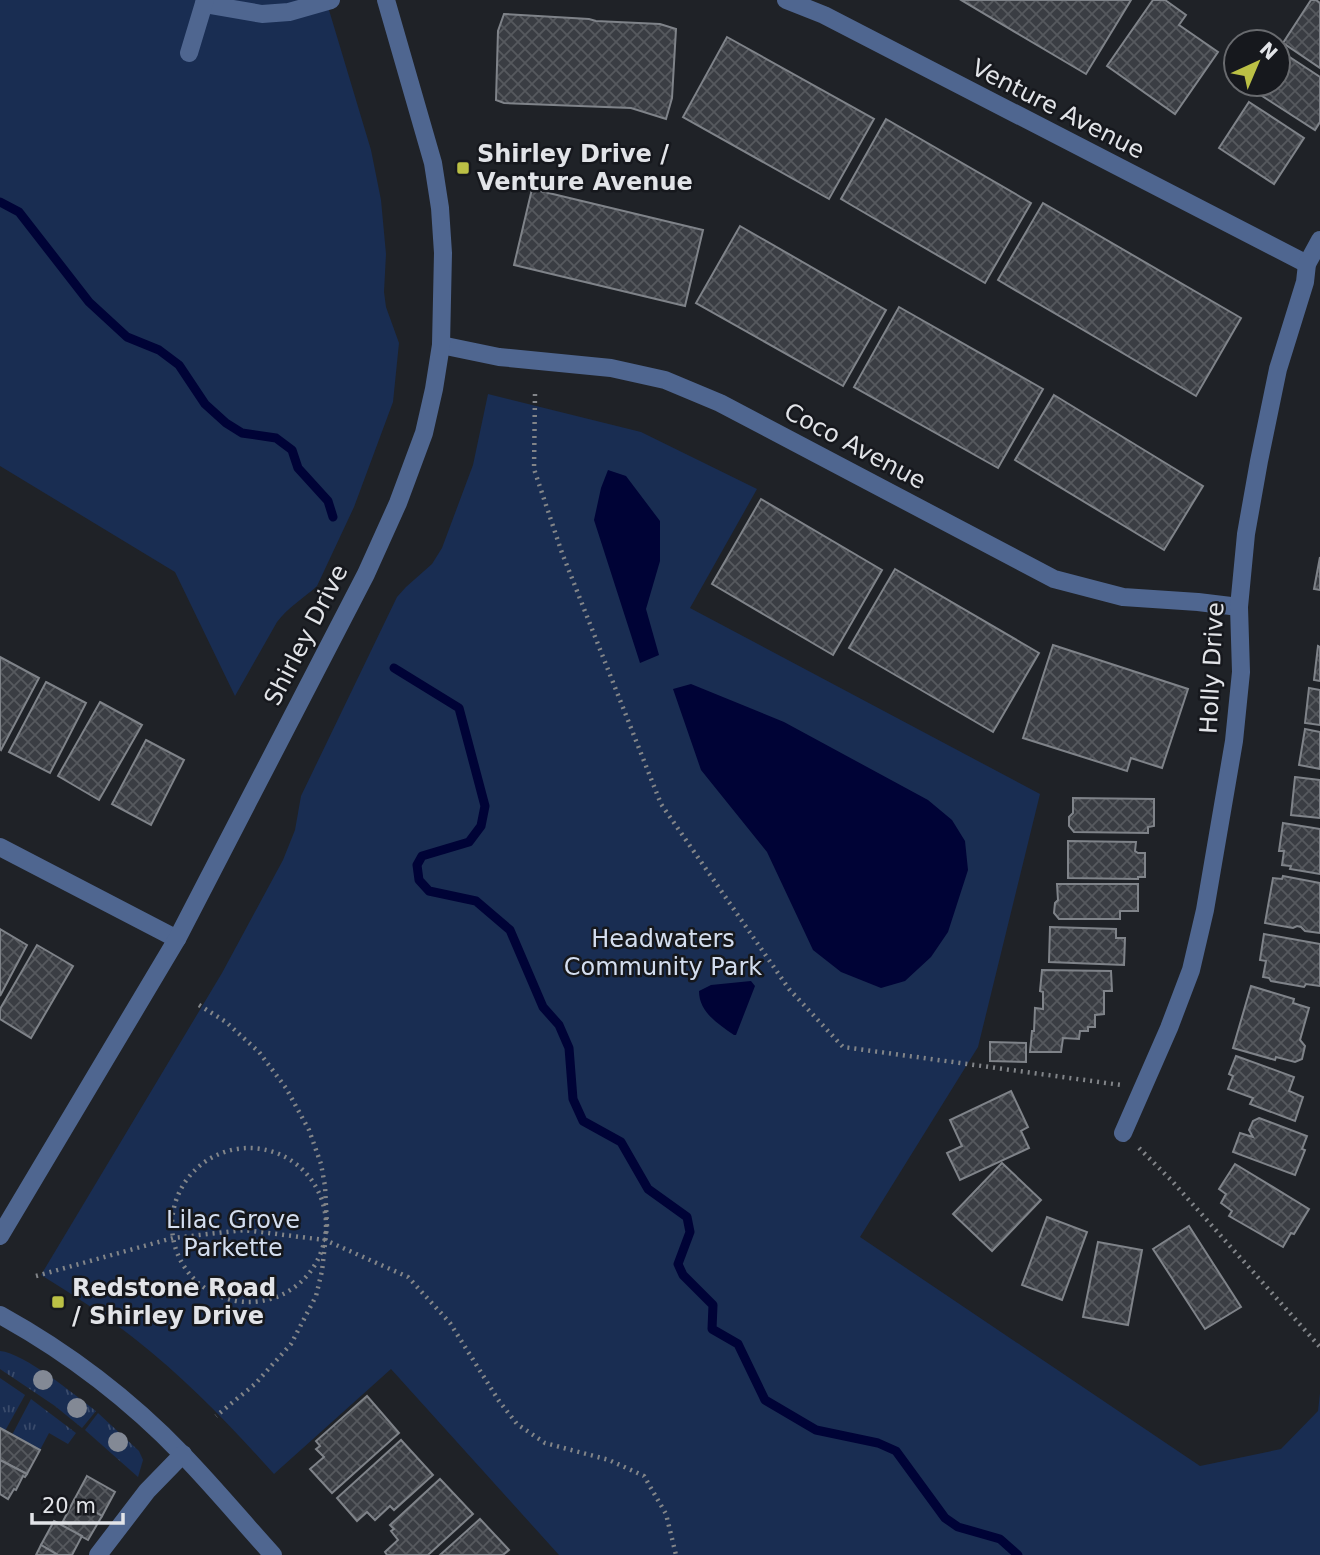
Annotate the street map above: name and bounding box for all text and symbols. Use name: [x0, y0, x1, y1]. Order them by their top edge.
north arrow: [1222, 28, 1292, 98]
text: N: [1255, 37, 1282, 64]
street label: Venture Avenue: [967, 53, 1149, 165]
place label: Shirley Drive / Venture Avenue: [477, 140, 693, 196]
marker: Shirley Drive / Venture Avenue: [455, 160, 471, 176]
street label: Coco Avenue: [780, 397, 930, 495]
street label: Shirley Drive: [259, 560, 353, 710]
street label: Holly Drive: [1195, 601, 1229, 735]
park label: Headwaters Community Park: [564, 925, 762, 981]
park label: Lilac Grove Parkette: [166, 1206, 300, 1262]
place label: Redstone Road / Shirley Drive: [72, 1274, 276, 1330]
marker: Redstone Road / Shirley Drive: [50, 1294, 66, 1310]
scale bar: [32, 1482, 122, 1526]
text: 20 m: [42, 1494, 96, 1518]

